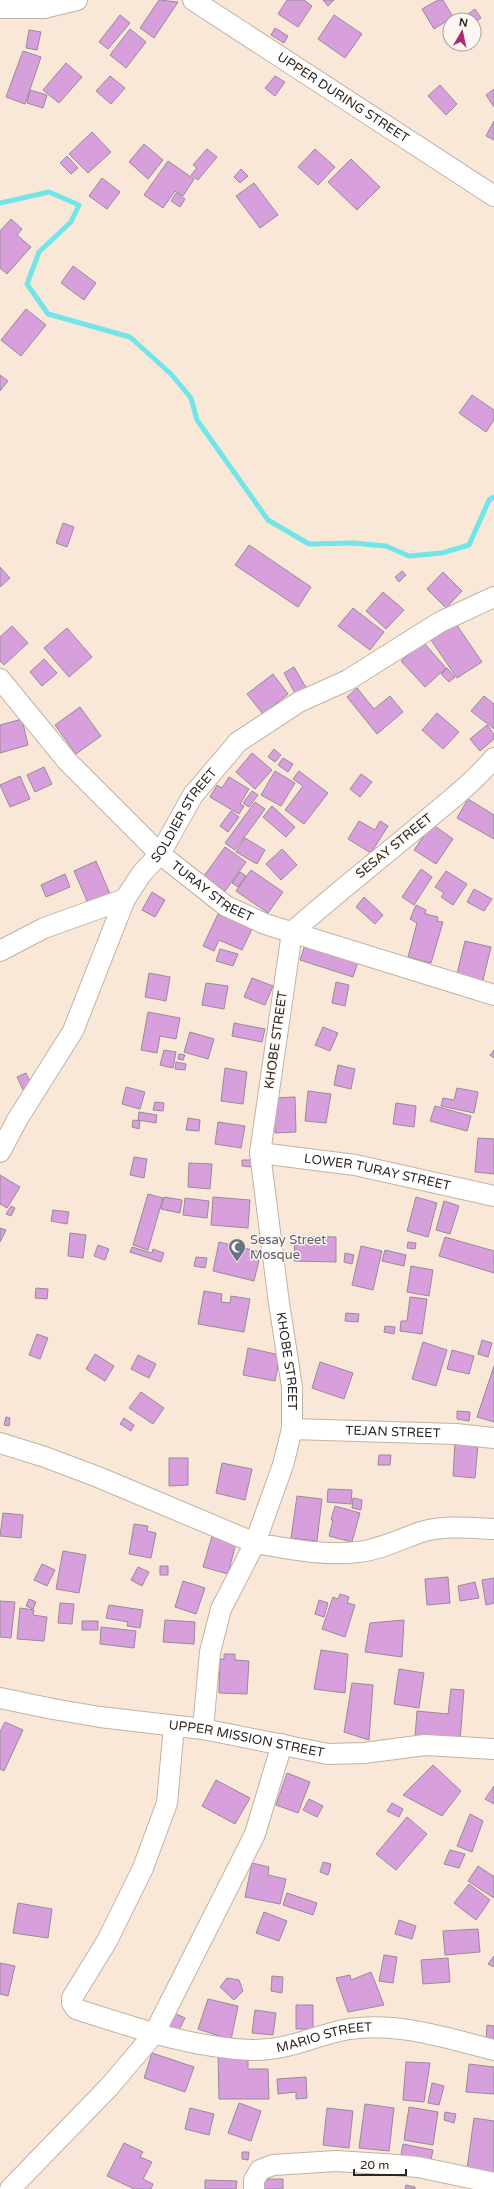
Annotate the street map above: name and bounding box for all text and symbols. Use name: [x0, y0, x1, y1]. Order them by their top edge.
north arrow: [442, 12, 482, 52]
text: N: [458, 16, 469, 30]
street label: UPPER DURING STREET: [274, 49, 412, 146]
street label: SOLDIER STREET: [148, 765, 220, 866]
street label: SESAY STREET: [352, 810, 436, 882]
street label: TURAY STREET: [168, 858, 256, 925]
street label: KHOBE STREET: [261, 990, 291, 1090]
street label: LOWER TURAY STREET: [303, 1151, 452, 1194]
place label: Sesay Street Mosque: [250, 1232, 326, 1263]
mosque icon: Sesay Street Mosque: [227, 1237, 247, 1262]
street label: KHOBE STREET: [272, 1311, 300, 1410]
street label: TEJAN STREET: [345, 1423, 441, 1442]
street label: UPPER MISSION STREET: [168, 1717, 326, 1761]
street label: MARIO STREET: [275, 2019, 372, 2056]
scale bar: [354, 2151, 406, 2177]
text: 20 m: [360, 2158, 389, 2172]

